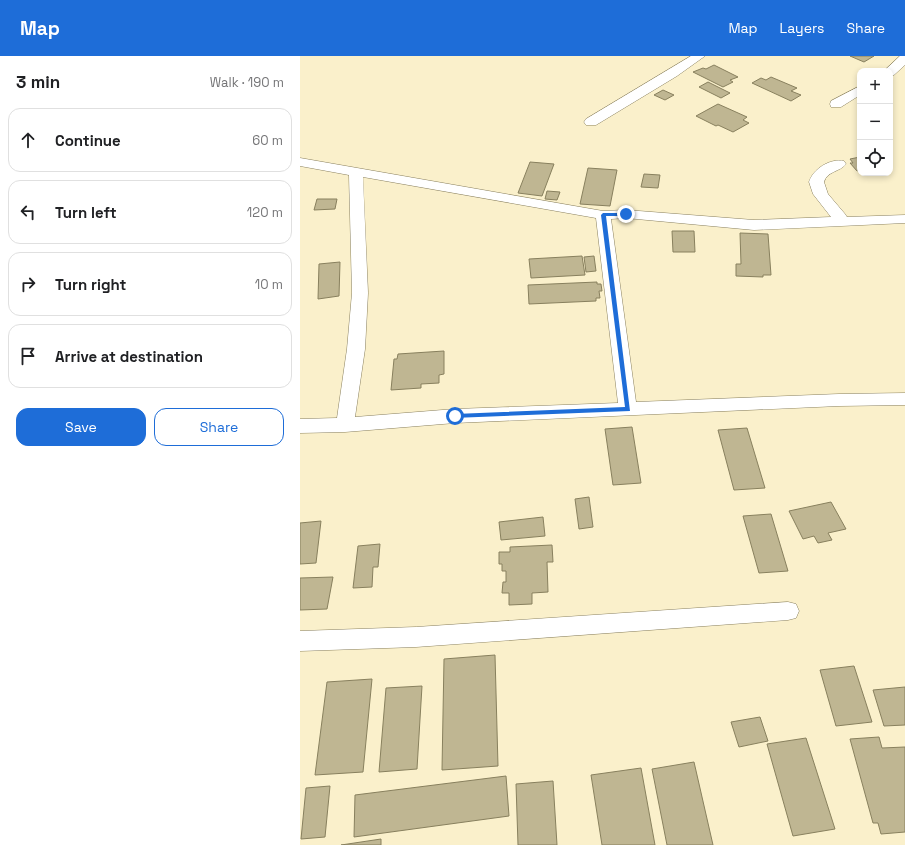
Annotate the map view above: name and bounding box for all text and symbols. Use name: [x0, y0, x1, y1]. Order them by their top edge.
text: Map: [20, 16, 60, 41]
text: Map: [728, 19, 758, 37]
text: Layers: [780, 19, 824, 37]
text: Share: [846, 19, 885, 37]
map controls: [857, 68, 893, 176]
button: +: [857, 68, 893, 104]
text: 3 min: [16, 71, 60, 93]
text: Walk · 190 m: [210, 74, 284, 91]
button: −: [857, 104, 893, 140]
icon: ahead: [17, 129, 39, 151]
text: Continue: [55, 131, 121, 150]
text: 60 m: [252, 132, 283, 149]
button: locate: [857, 140, 893, 176]
icon: left: [17, 201, 39, 223]
text: Turn left: [55, 203, 117, 222]
text: 120 m: [247, 204, 283, 221]
route end: [617, 205, 635, 223]
icon: right: [17, 273, 39, 295]
text: Turn right: [55, 275, 126, 294]
text: 10 m: [255, 276, 283, 293]
icon: arrive: [17, 345, 39, 367]
text: Arrive at destination: [55, 347, 203, 366]
route start: [446, 407, 464, 425]
button: Save: [16, 408, 146, 446]
button: Share: [154, 408, 284, 446]

